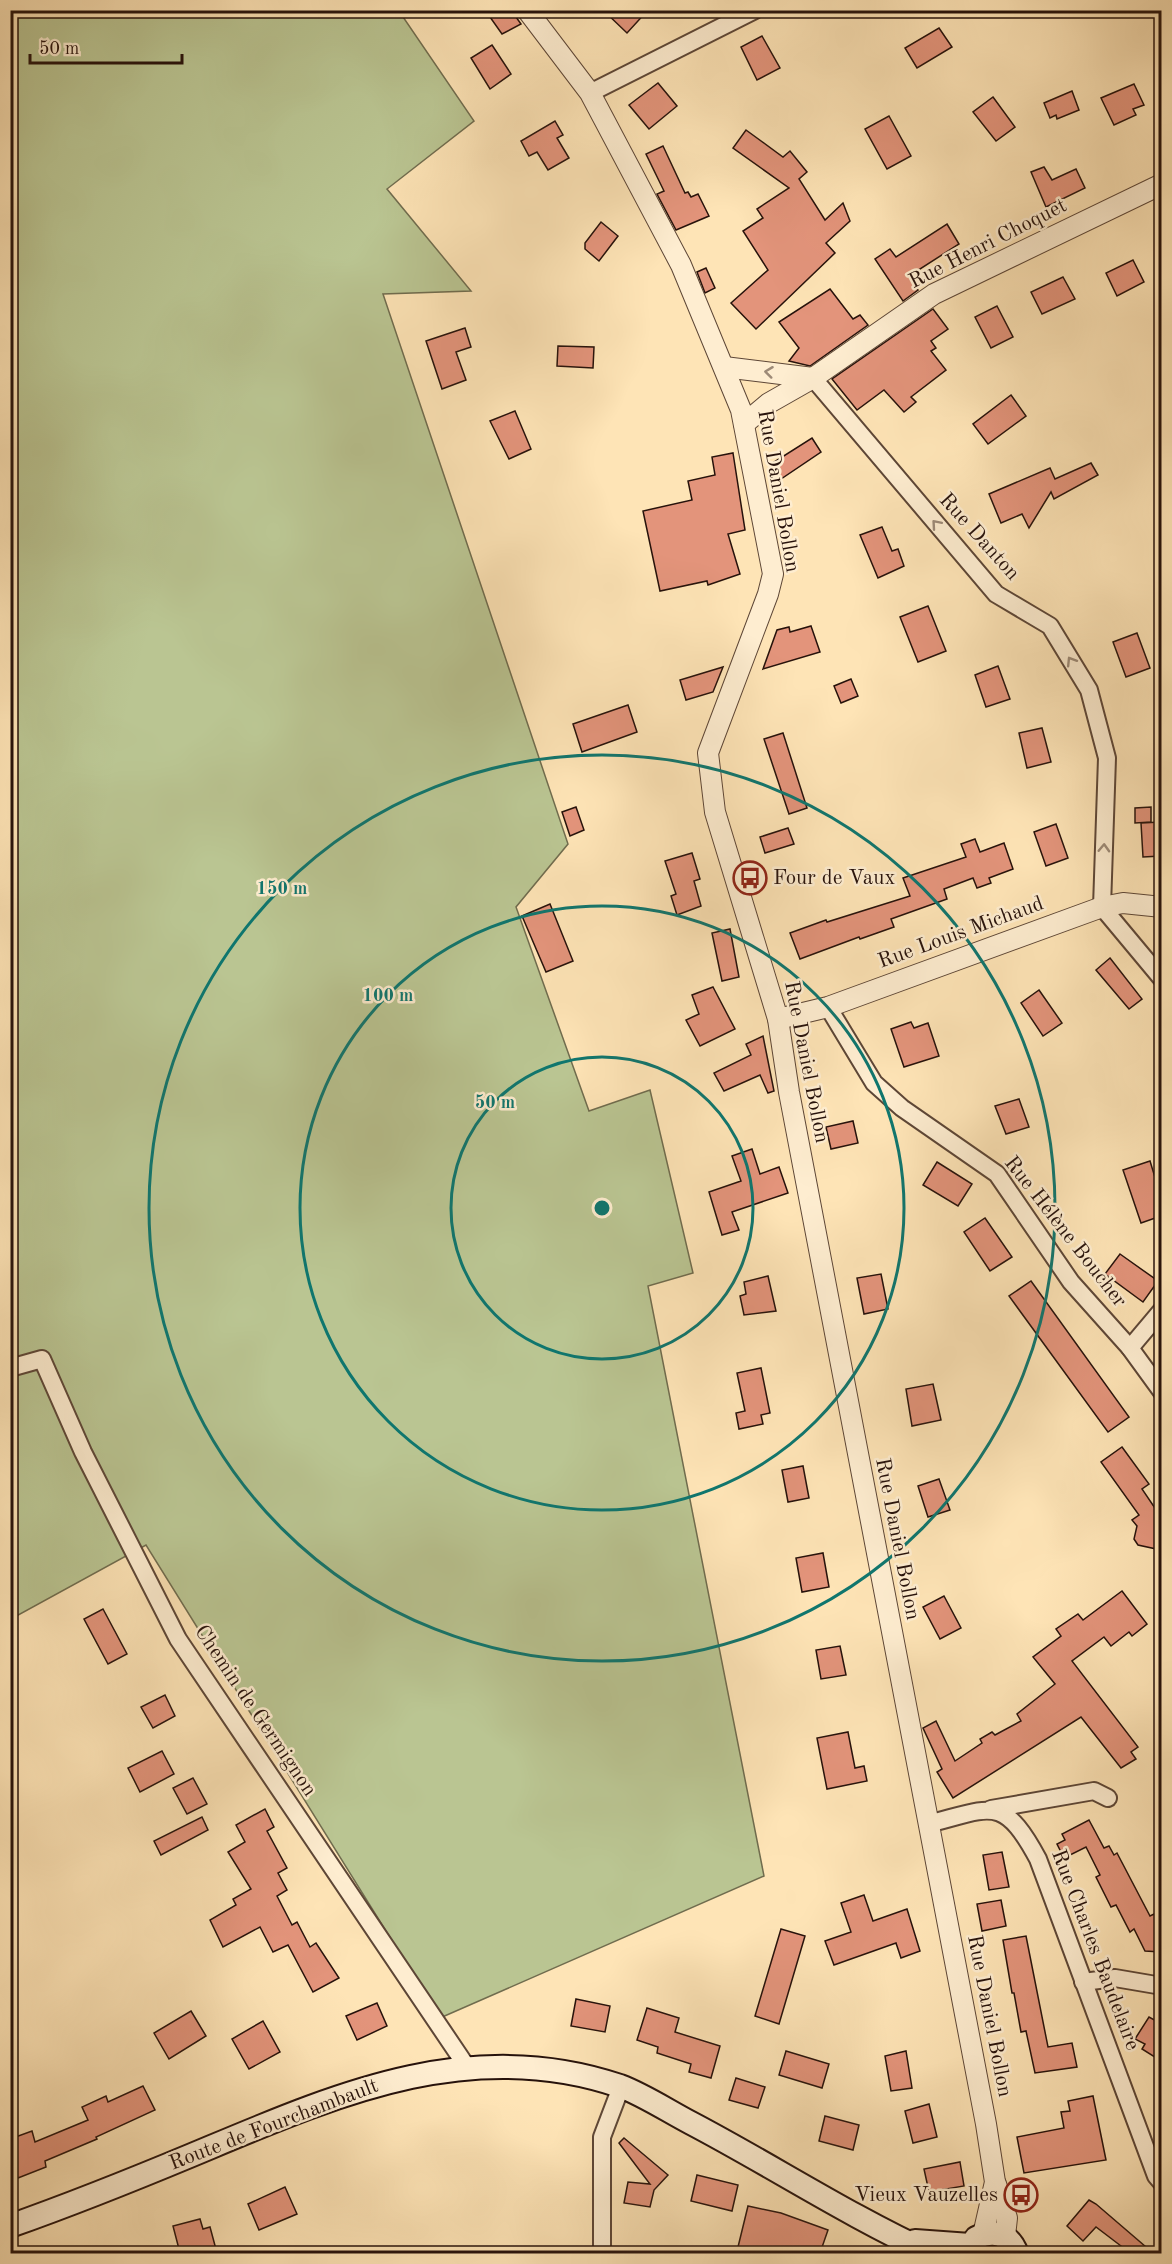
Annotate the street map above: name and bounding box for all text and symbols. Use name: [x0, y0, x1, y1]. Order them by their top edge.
scale bar: [30, 27, 182, 65]
text: 50 m: [39, 40, 79, 58]
street label: Rue Henri Choquet: [906, 195, 1070, 293]
one-way arrow: [764, 366, 773, 379]
street label: Rue Daniel Bollon: [753, 408, 803, 574]
street label: Rue Danton: [935, 489, 1023, 585]
one-way arrow: [932, 520, 943, 531]
one-way arrow: [1068, 656, 1079, 667]
one-way arrow: [1097, 844, 1110, 853]
bus stop icon: Four de Vaux: [732, 860, 768, 896]
place label: Four de Vaux: [773, 868, 895, 889]
text: 150 m: [257, 880, 307, 898]
street label: Rue Louis Michaud: [875, 893, 1047, 973]
street label: Rue Daniel Bollon: [780, 979, 832, 1145]
text: 100 m: [363, 987, 413, 1005]
text: 50 m: [475, 1094, 515, 1112]
street label: Rue Hélène Boucher: [1000, 1153, 1131, 1312]
centre of rings: [592, 1198, 612, 1218]
street label: Rue Daniel Bollon: [871, 1456, 923, 1622]
street label: Chemin de Germignon: [190, 1622, 320, 1800]
street label: Rue Charles Baudelaire: [1047, 1847, 1143, 2053]
street label: Rue Daniel Bollon: [963, 1933, 1015, 2099]
street label: Route de Fourchambault: [167, 2075, 381, 2175]
bus stop icon: Vieux Vauzelles: [1003, 2177, 1039, 2213]
place label: Vieux Vauzelles: [854, 2185, 998, 2206]

